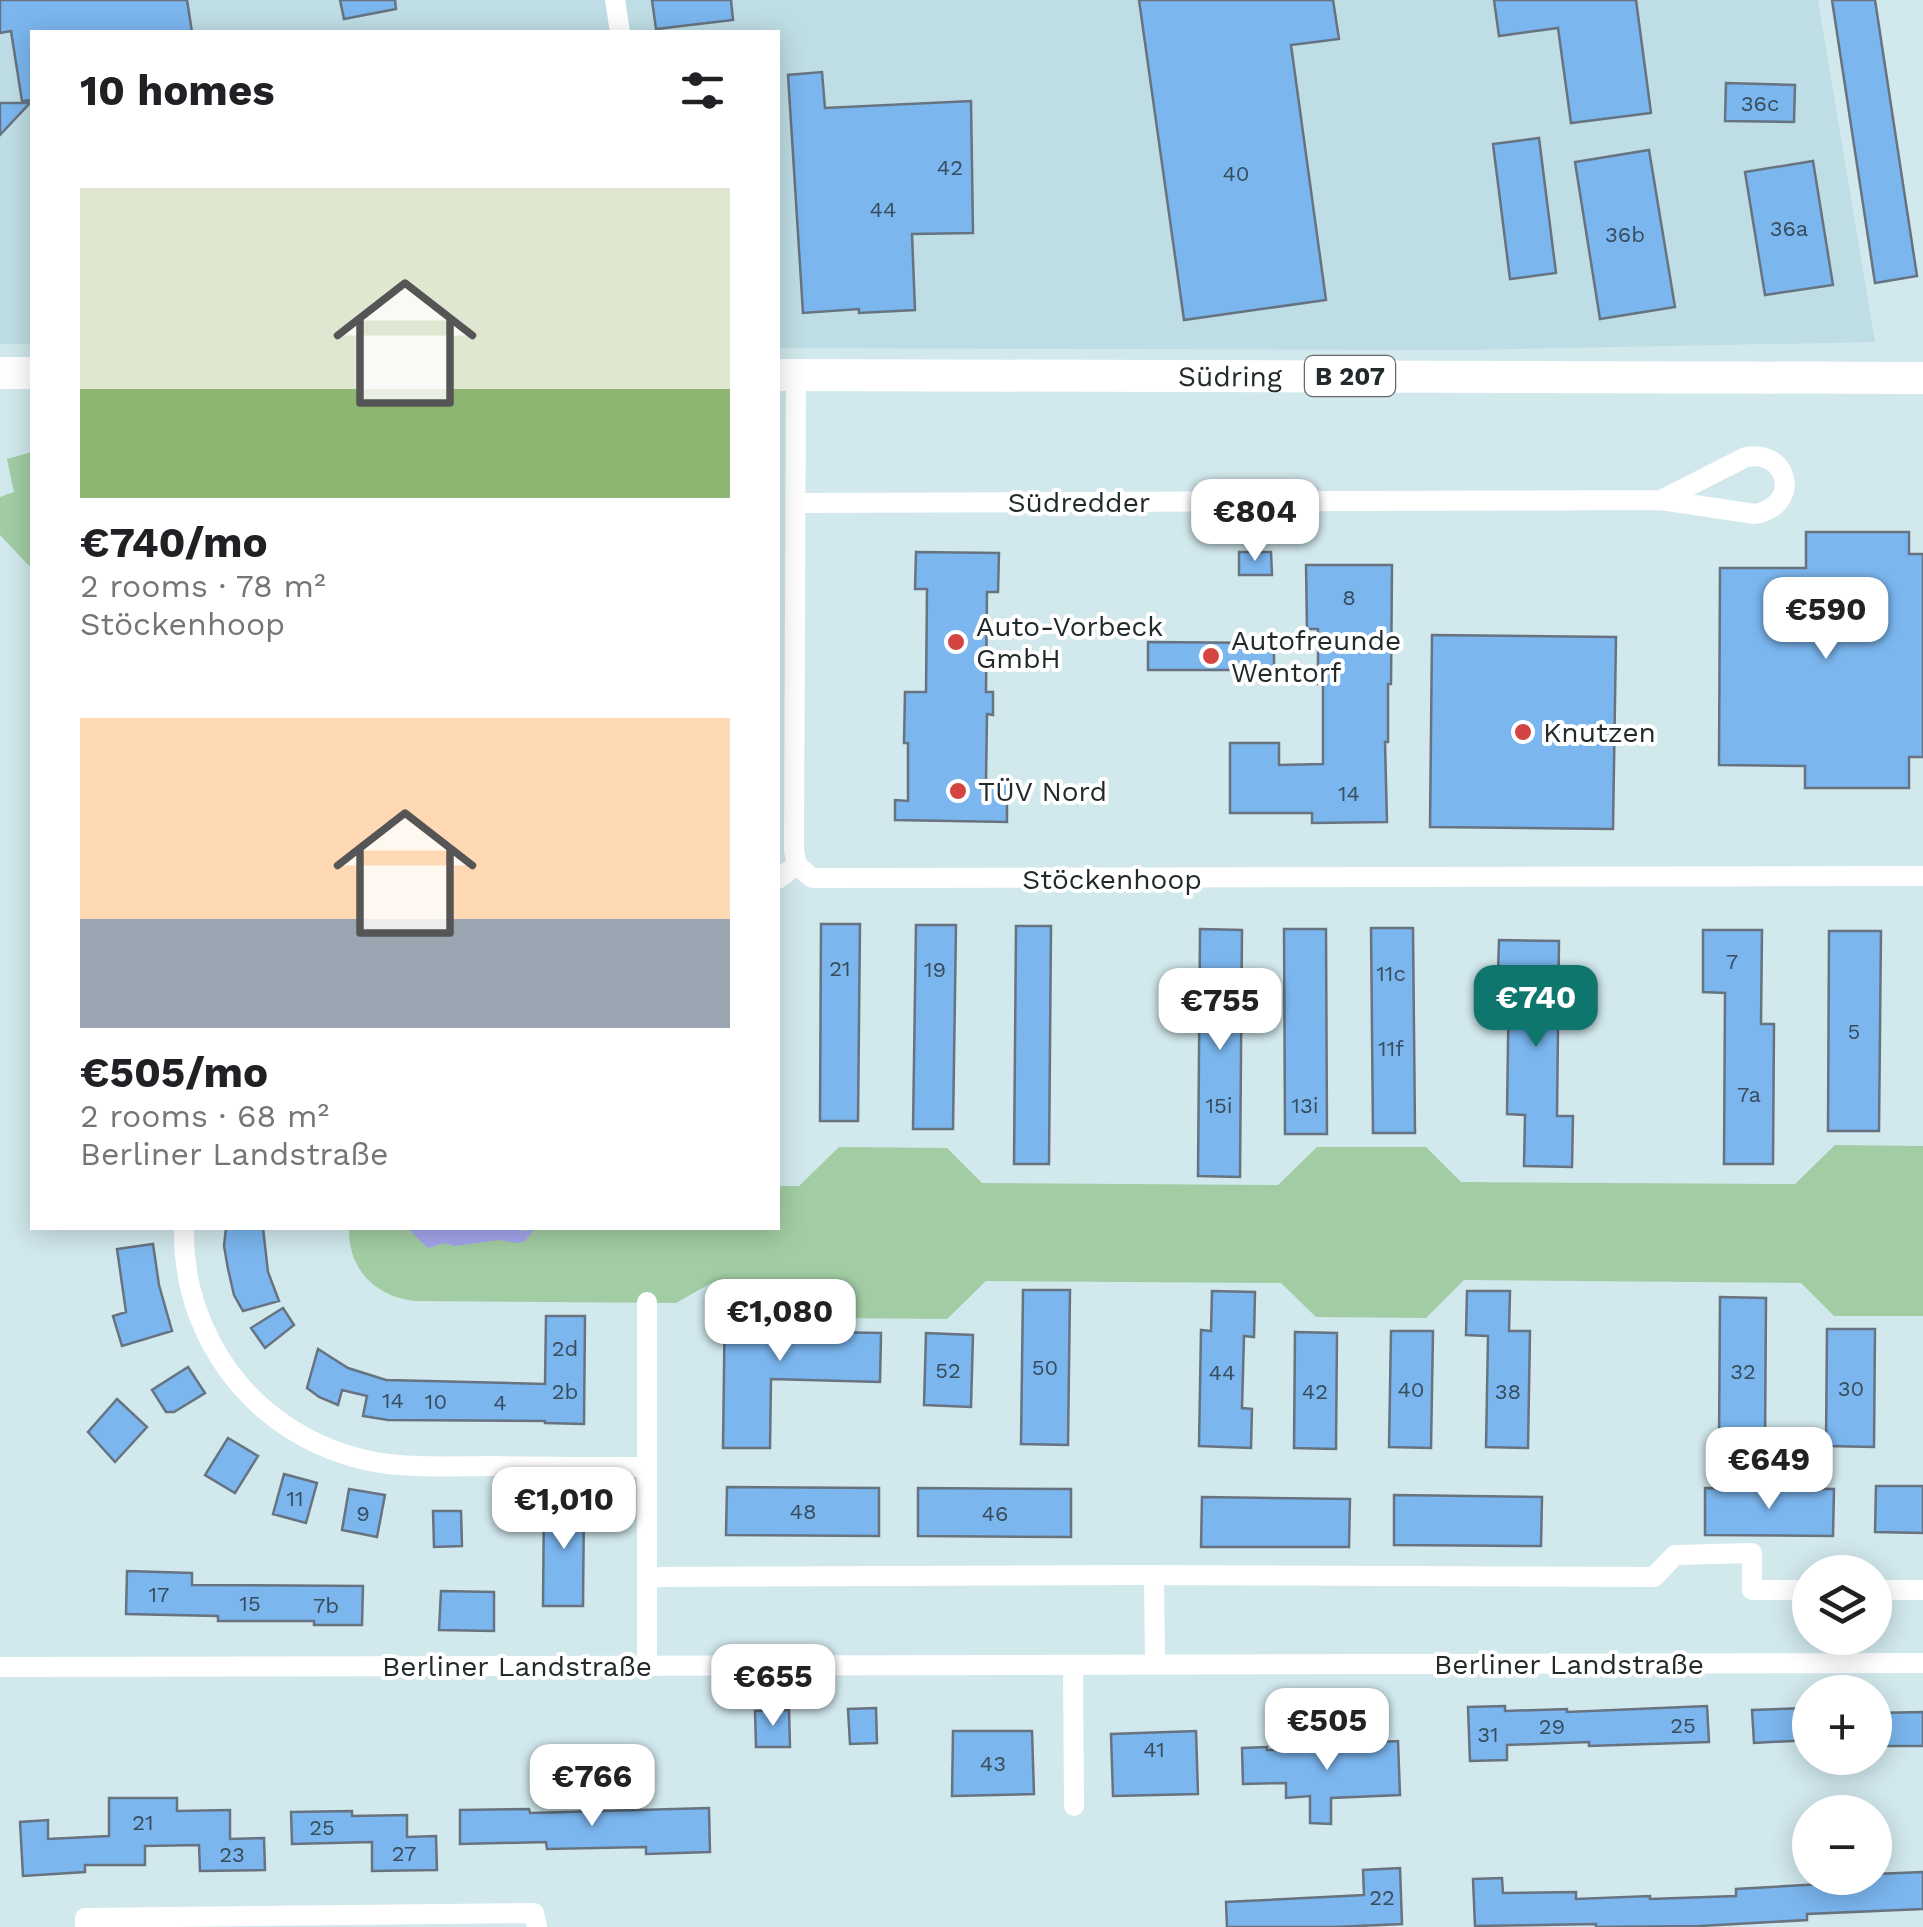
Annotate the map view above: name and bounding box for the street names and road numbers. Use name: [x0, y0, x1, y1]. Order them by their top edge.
road number: B 207: [1305, 356, 1395, 396]
street label: Südring: [1178, 360, 1282, 393]
street label: Südredder: [1008, 486, 1150, 519]
street label: Stöckenhoop: [1022, 863, 1202, 896]
street label: Berliner Landstraße: [1434, 1648, 1704, 1681]
street label: Berliner Landstraße: [382, 1650, 652, 1683]

